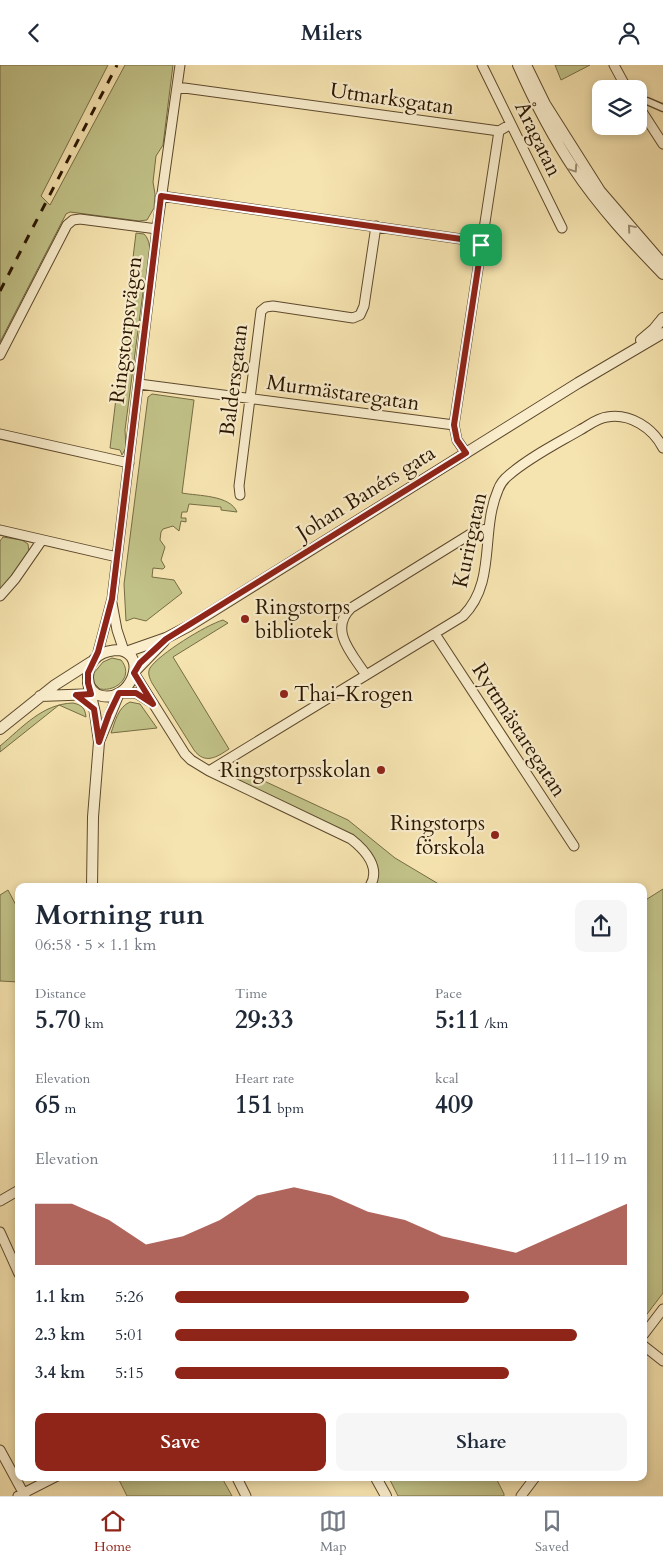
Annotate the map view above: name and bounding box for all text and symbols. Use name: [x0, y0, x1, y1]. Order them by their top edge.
text: Milers: [301, 18, 362, 48]
icon: back: [20, 19, 48, 47]
icon: person: [615, 19, 643, 47]
street label: Utmarksgatan: [328, 76, 456, 122]
map controls: [592, 80, 647, 135]
button: layers: [592, 80, 647, 135]
street label: Åragatan: [507, 97, 569, 181]
one-way arrow: [568, 164, 578, 173]
pin: [460, 224, 502, 266]
one-way arrow: [628, 224, 637, 233]
icon: arrive: [467, 231, 495, 259]
street label: Ringstorpsvägen: [103, 255, 149, 405]
street label: Baldersgatan: [213, 322, 255, 438]
street label: Murmästaregatan: [265, 368, 422, 418]
street label: Johan Banérs gata: [289, 439, 441, 549]
street label: Kurirgatan: [446, 490, 494, 590]
place label: Ringstorps bibliotek: [255, 593, 350, 646]
marker: Ringstorps bibliotek: [239, 613, 251, 625]
street label: Ryttmästaregatan: [465, 657, 573, 803]
place label: Thai-Krogen: [294, 680, 413, 709]
marker: Thai-Krogen: [278, 688, 290, 700]
place label: Ringstorpsskolan: [220, 756, 371, 785]
marker: Ringstorpsskolan: [375, 764, 387, 776]
place label: Ringstorps förskola: [390, 809, 485, 862]
marker: Ringstorps förskola: [489, 829, 501, 841]
text: Morning run: [35, 896, 204, 934]
button: share: [575, 900, 627, 952]
text: 06:58 · 5 × 1.1 km: [35, 934, 156, 956]
text: Distance: [35, 984, 86, 1003]
text: Time: [235, 984, 267, 1003]
text: Pace: [435, 984, 462, 1003]
text: 5.70: [35, 1003, 81, 1037]
text: 29:33: [235, 1003, 293, 1037]
text: 5:11: [435, 1003, 481, 1037]
text: km: [81, 1014, 104, 1033]
text: /km: [481, 1014, 508, 1033]
text: Elevation: [35, 1069, 91, 1088]
text: Heart rate: [235, 1069, 294, 1088]
text: kcal: [435, 1069, 459, 1088]
text: 65: [35, 1088, 61, 1122]
text: 151: [235, 1088, 273, 1122]
text: 409: [435, 1088, 473, 1122]
text: m: [61, 1099, 76, 1118]
text: bpm: [273, 1099, 304, 1118]
text: Elevation: [35, 1148, 99, 1170]
text: 111–119 m: [551, 1148, 627, 1170]
text: 1.1 km: [35, 1286, 85, 1308]
text: 5:26: [115, 1286, 144, 1308]
text: 2.3 km: [35, 1324, 85, 1346]
text: 5:01: [115, 1324, 144, 1346]
text: 3.4 km: [35, 1362, 85, 1384]
text: 5:15: [115, 1362, 144, 1384]
button: Save: [35, 1413, 326, 1471]
button: Share: [336, 1413, 627, 1471]
tab: Home: [94, 1507, 131, 1556]
tab: Map: [319, 1507, 347, 1556]
tab: Saved: [535, 1507, 569, 1556]

